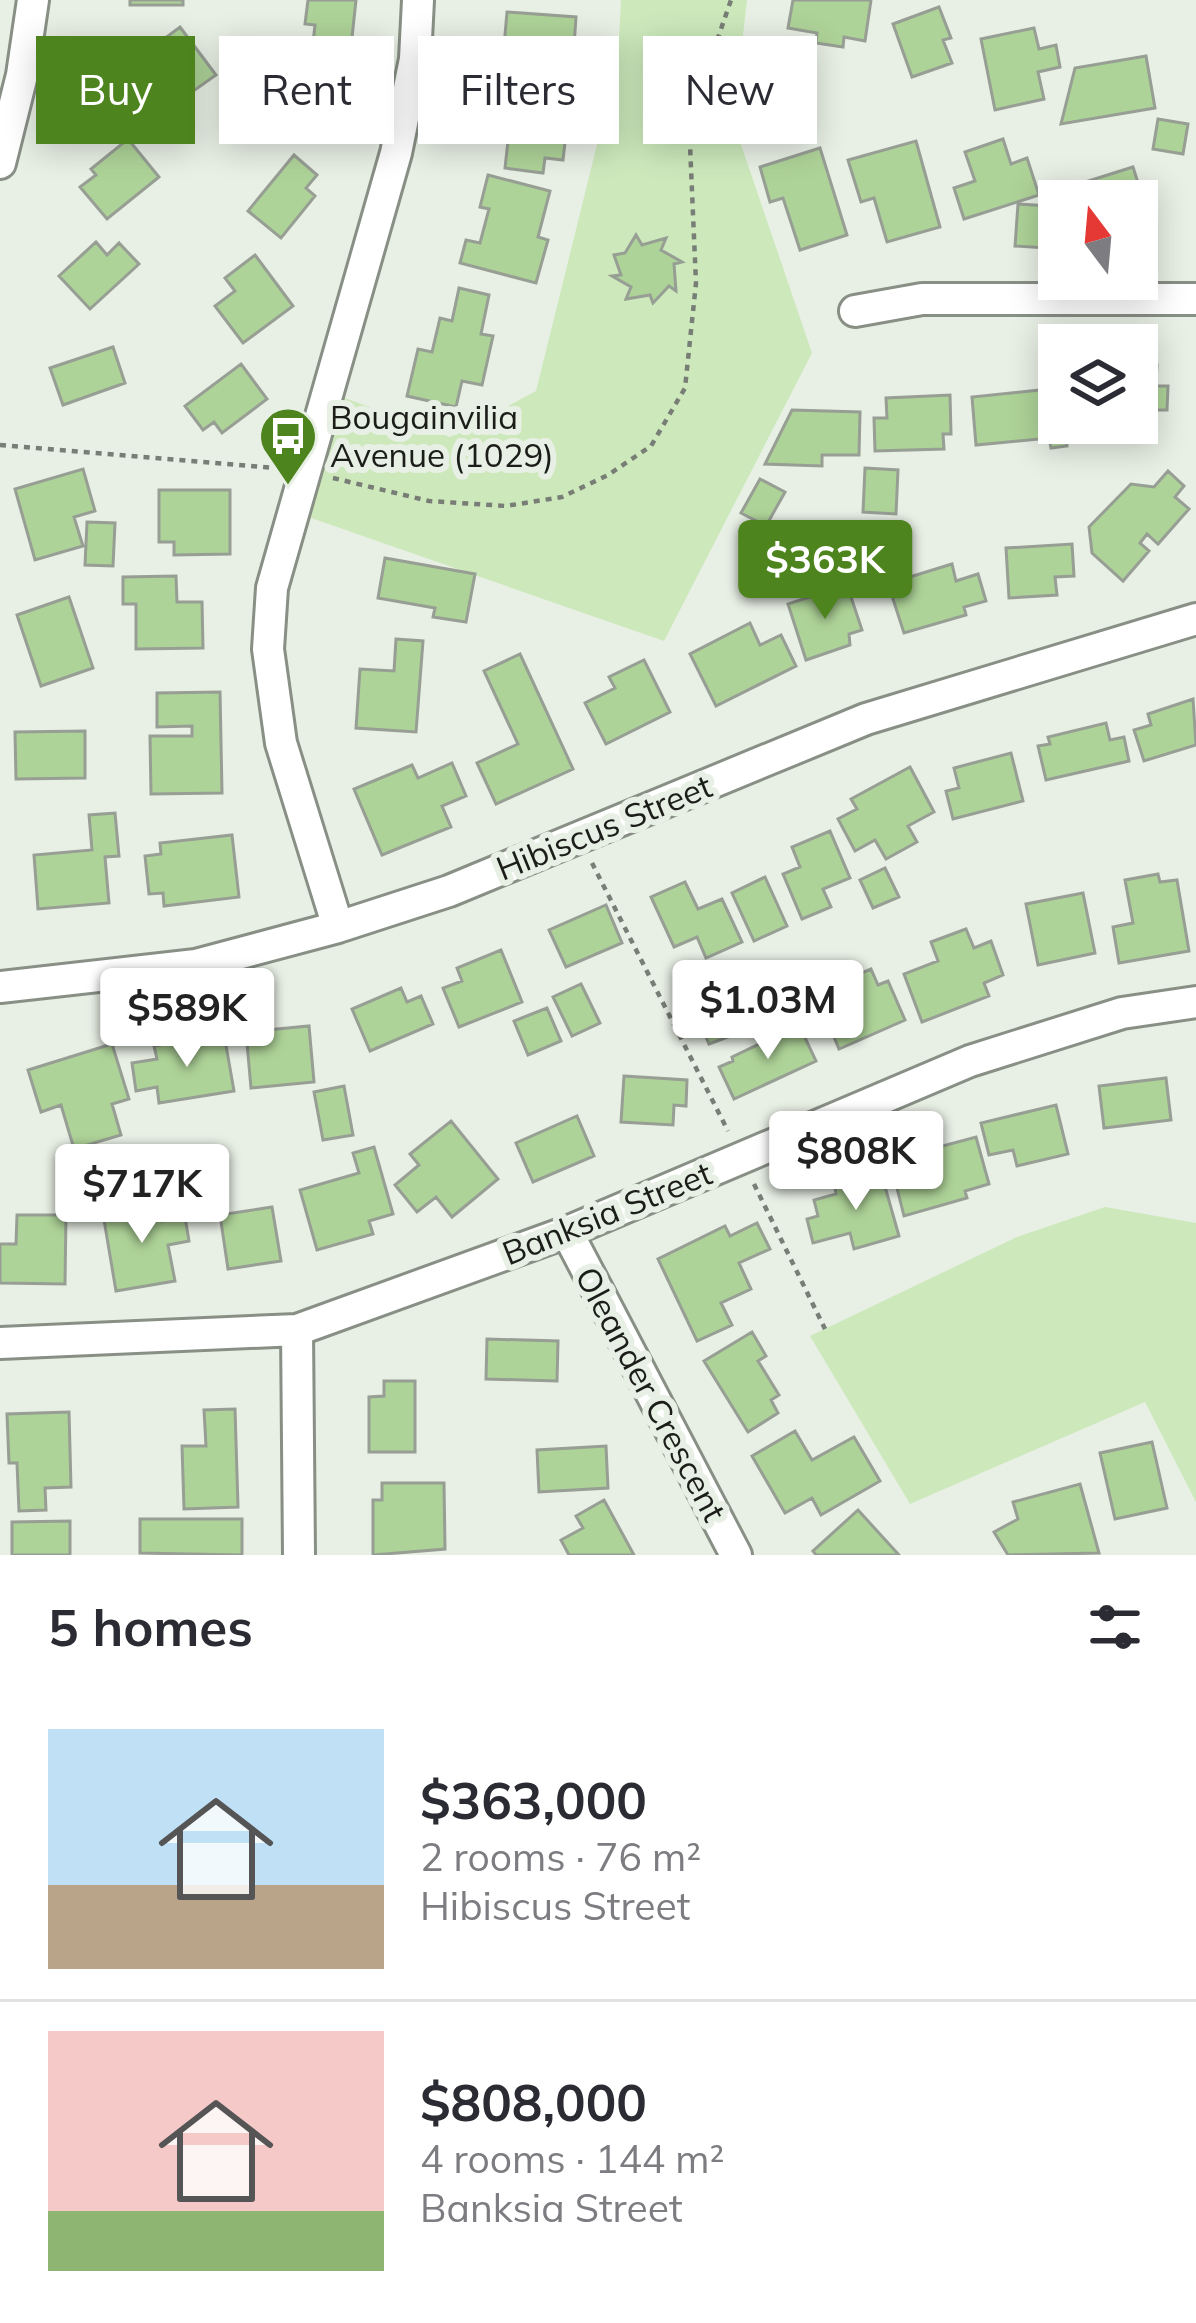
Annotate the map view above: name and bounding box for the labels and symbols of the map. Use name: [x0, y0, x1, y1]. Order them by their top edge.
north arrow: [1038, 180, 1158, 300]
place label: Bougainvilia Avenue (1029): [330, 396, 554, 475]
bus stop icon: Bougainvilia Avenue (1029): [257, 405, 319, 487]
pin: $363K: [741, 520, 909, 622]
street label: Hibiscus Street: [490, 765, 718, 888]
pin: $1.03M: [670, 960, 866, 1062]
pin: $589K: [103, 968, 271, 1070]
pin: $808K: [772, 1111, 940, 1213]
pin: $717K: [58, 1144, 226, 1246]
street label: Banksia Street: [496, 1152, 717, 1273]
street label: Oleander Crescent: [567, 1260, 736, 1528]

